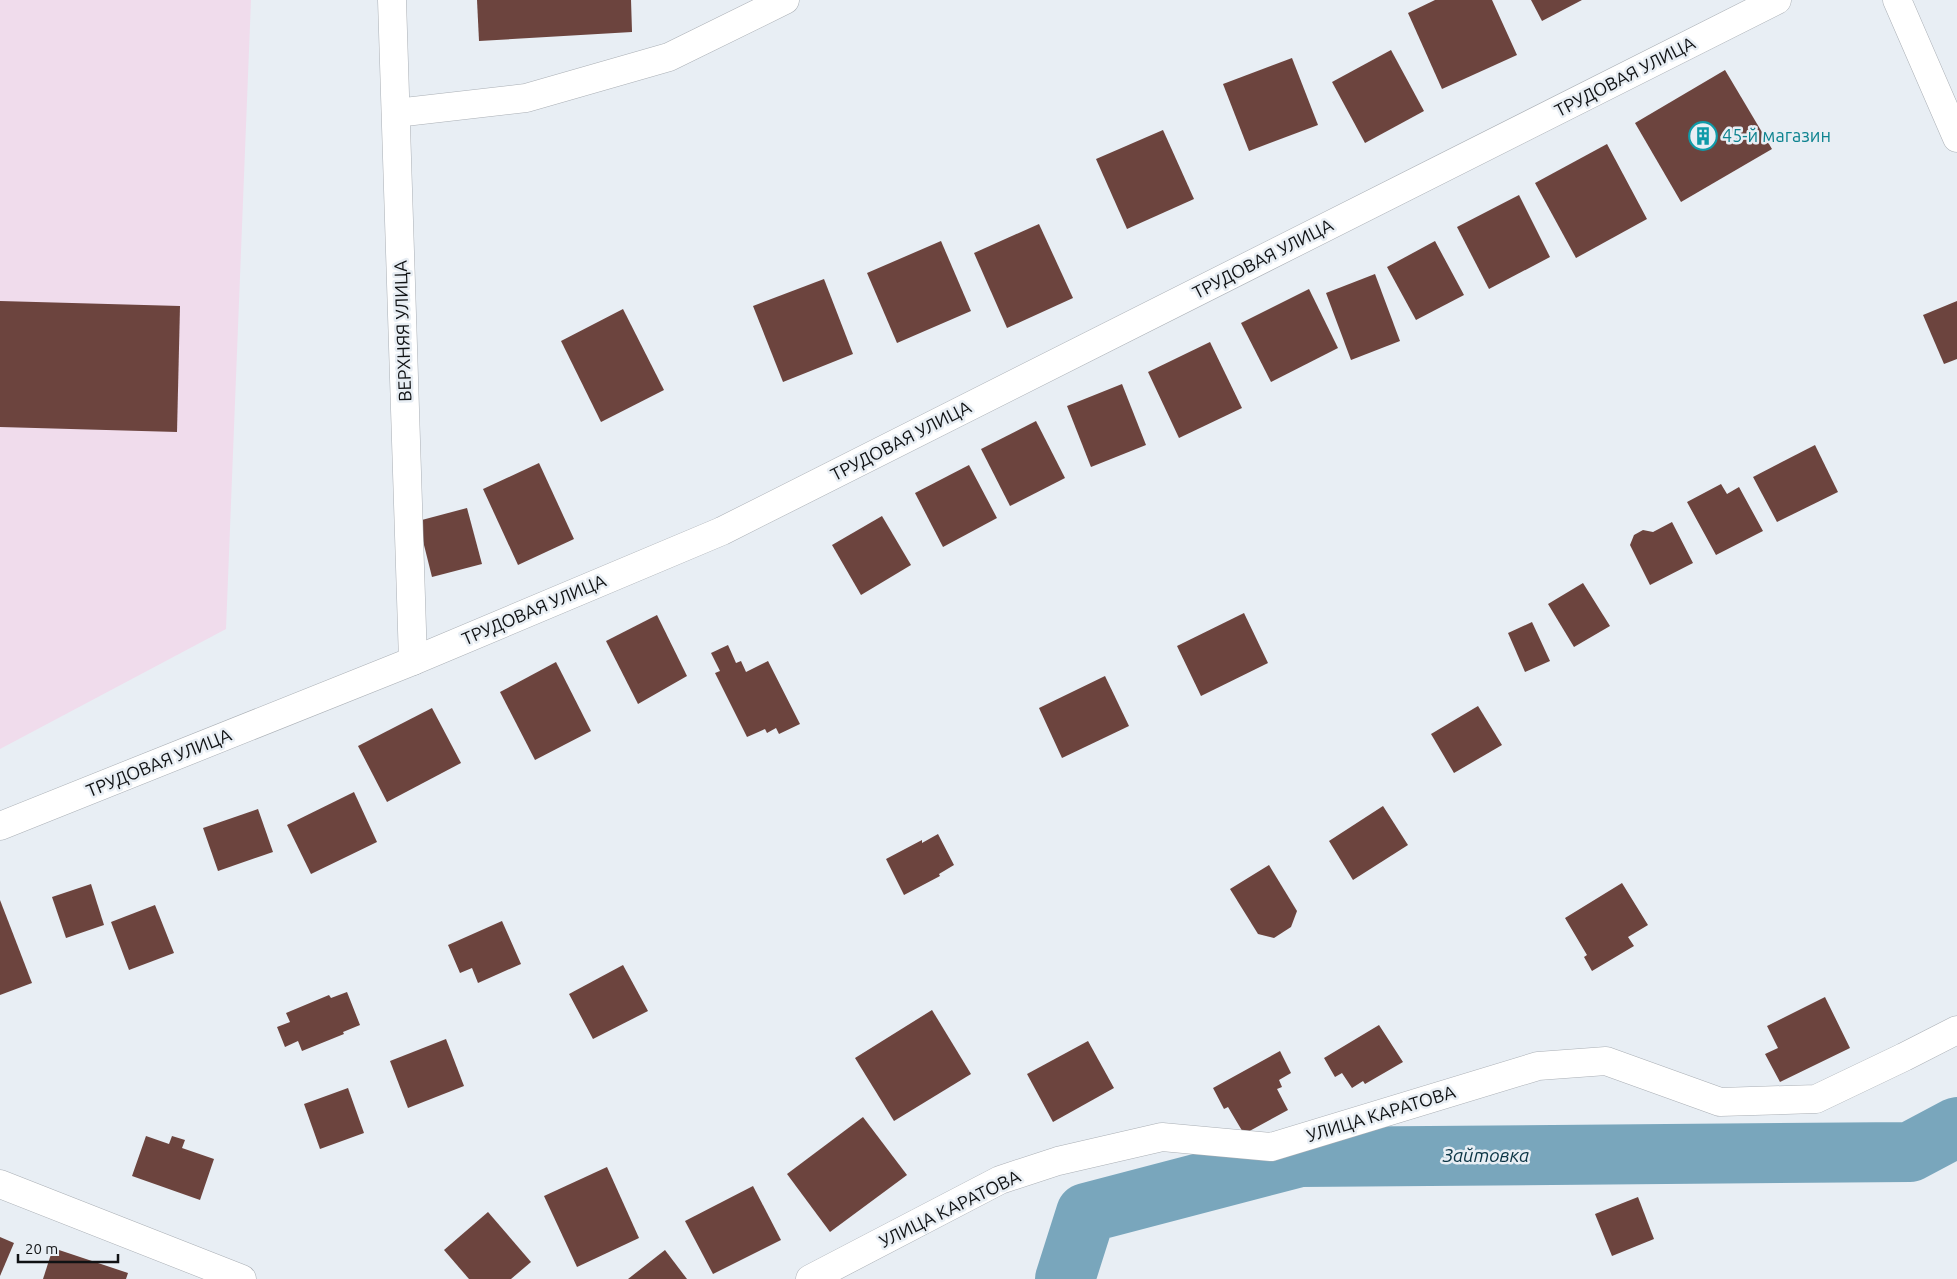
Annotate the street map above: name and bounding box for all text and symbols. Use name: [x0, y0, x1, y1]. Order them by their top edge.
street label: ТРУДОВАЯ УЛИЦА: [1551, 32, 1698, 120]
building icon: 45-й магазин: [1688, 121, 1718, 151]
place label: 45-й магазин: [1722, 125, 1831, 145]
street label: ТРУДОВАЯ УЛИЦА: [1189, 214, 1336, 302]
street label: ВЕРХНЯЯ УЛИЦА: [390, 260, 414, 402]
street label: ТРУДОВАЯ УЛИЦА: [827, 396, 974, 484]
street label: ТРУДОВАЯ УЛИЦА: [459, 570, 609, 648]
street label: ТРУДОВАЯ УЛИЦА: [83, 724, 234, 800]
street label: УЛИЦА КАРАТОВА: [1304, 1081, 1458, 1145]
water label: Зайтовка: [1442, 1144, 1529, 1166]
street label: УЛИЦА КАРАТОВА: [876, 1165, 1024, 1251]
scale bar: [18, 1232, 118, 1264]
text: 20 m: [25, 1240, 58, 1257]

